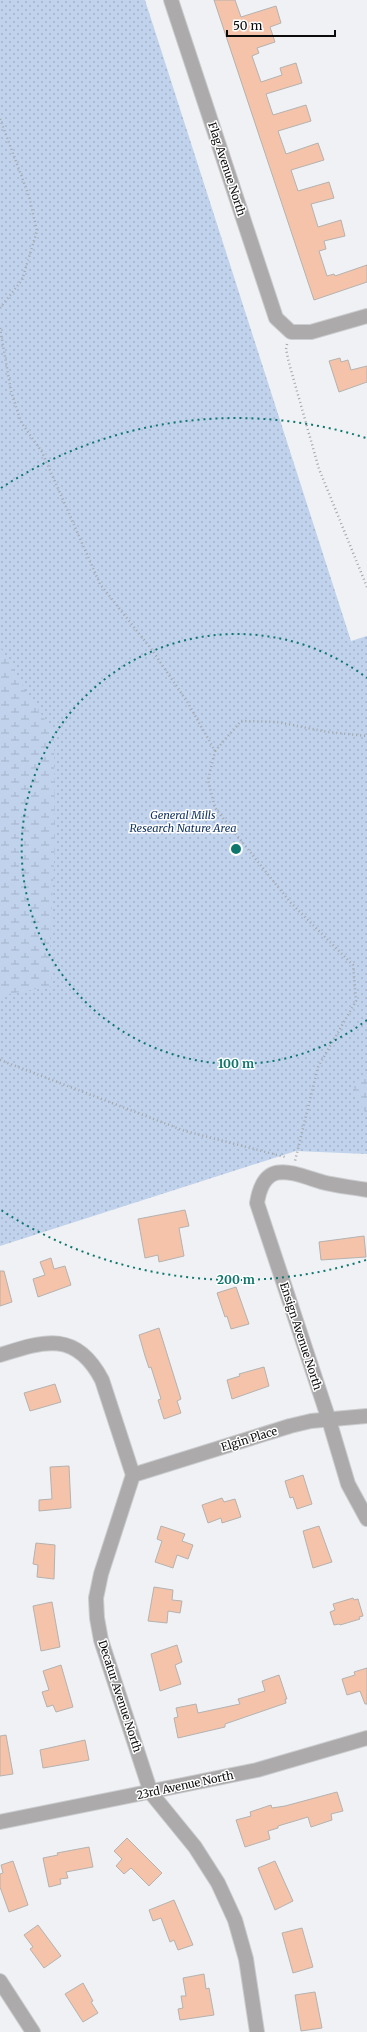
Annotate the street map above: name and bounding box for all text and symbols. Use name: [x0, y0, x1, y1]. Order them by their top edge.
scale bar: [227, 12, 335, 38]
text: 50 m: [233, 18, 262, 33]
street label: Flag Avenue North: [205, 120, 249, 218]
park label: General Mills Research Nature Area: [129, 808, 237, 835]
centre of rings: [229, 842, 243, 856]
text: 100 m: [218, 1056, 254, 1071]
text: 200 m: [217, 1272, 255, 1287]
street label: Ensign Avenue North: [277, 1280, 325, 1392]
street label: Elgin Place: [219, 1424, 279, 1454]
street label: Decatur Avenue North: [95, 1638, 145, 1754]
street label: 23rd Avenue North: [135, 1768, 235, 1802]

